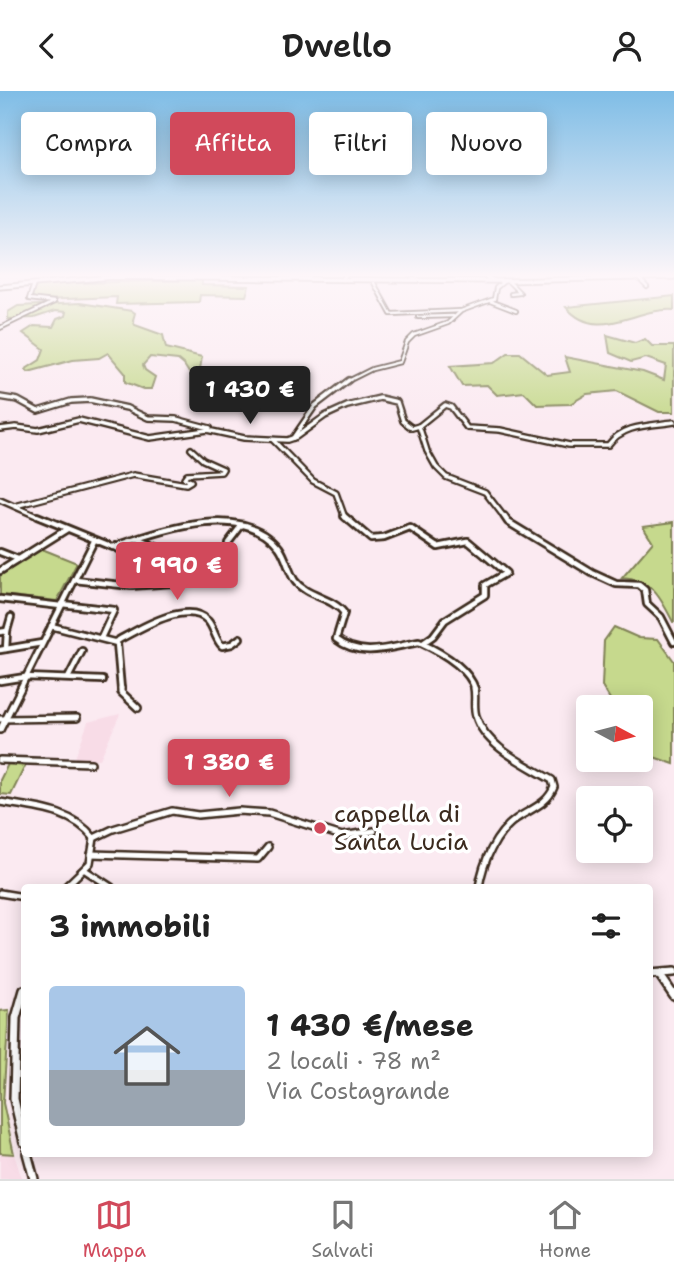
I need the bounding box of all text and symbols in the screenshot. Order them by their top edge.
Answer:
text: Dwello [282,24,392,67]
icon: back [28,27,66,65]
icon: person [608,27,646,65]
chip: Compra [21,112,156,175]
chip: Affitta [170,112,295,175]
chip: Filtri [309,112,412,175]
chip: Nuovo [426,112,547,175]
pin: 1 430 € [185,367,315,426]
text: 1 430 € [205,374,295,404]
pin: 1 990 € [112,543,242,602]
text: 1 990 € [132,550,222,580]
north arrow [576,695,653,772]
map controls [576,695,653,863]
pin: 1 380 € [164,739,294,799]
text: 1 380 € [184,747,274,777]
button: locate [576,786,653,863]
place label: cappella di Santa Lucia [334,798,468,858]
marker: cappella di Santa Lucia [312,820,328,836]
text: 3 immobili [49,906,211,947]
icon: filters [587,907,625,945]
text: 1 430 €/mese [266,1005,474,1046]
icon: home [105,1014,189,1098]
text: 2 locali · 78 m² [266,1046,441,1076]
text: Via Costagrande [266,1076,450,1106]
tab: Mappa [83,1196,146,1263]
tab: Salvati [311,1196,374,1263]
tab: Home [539,1196,591,1263]

